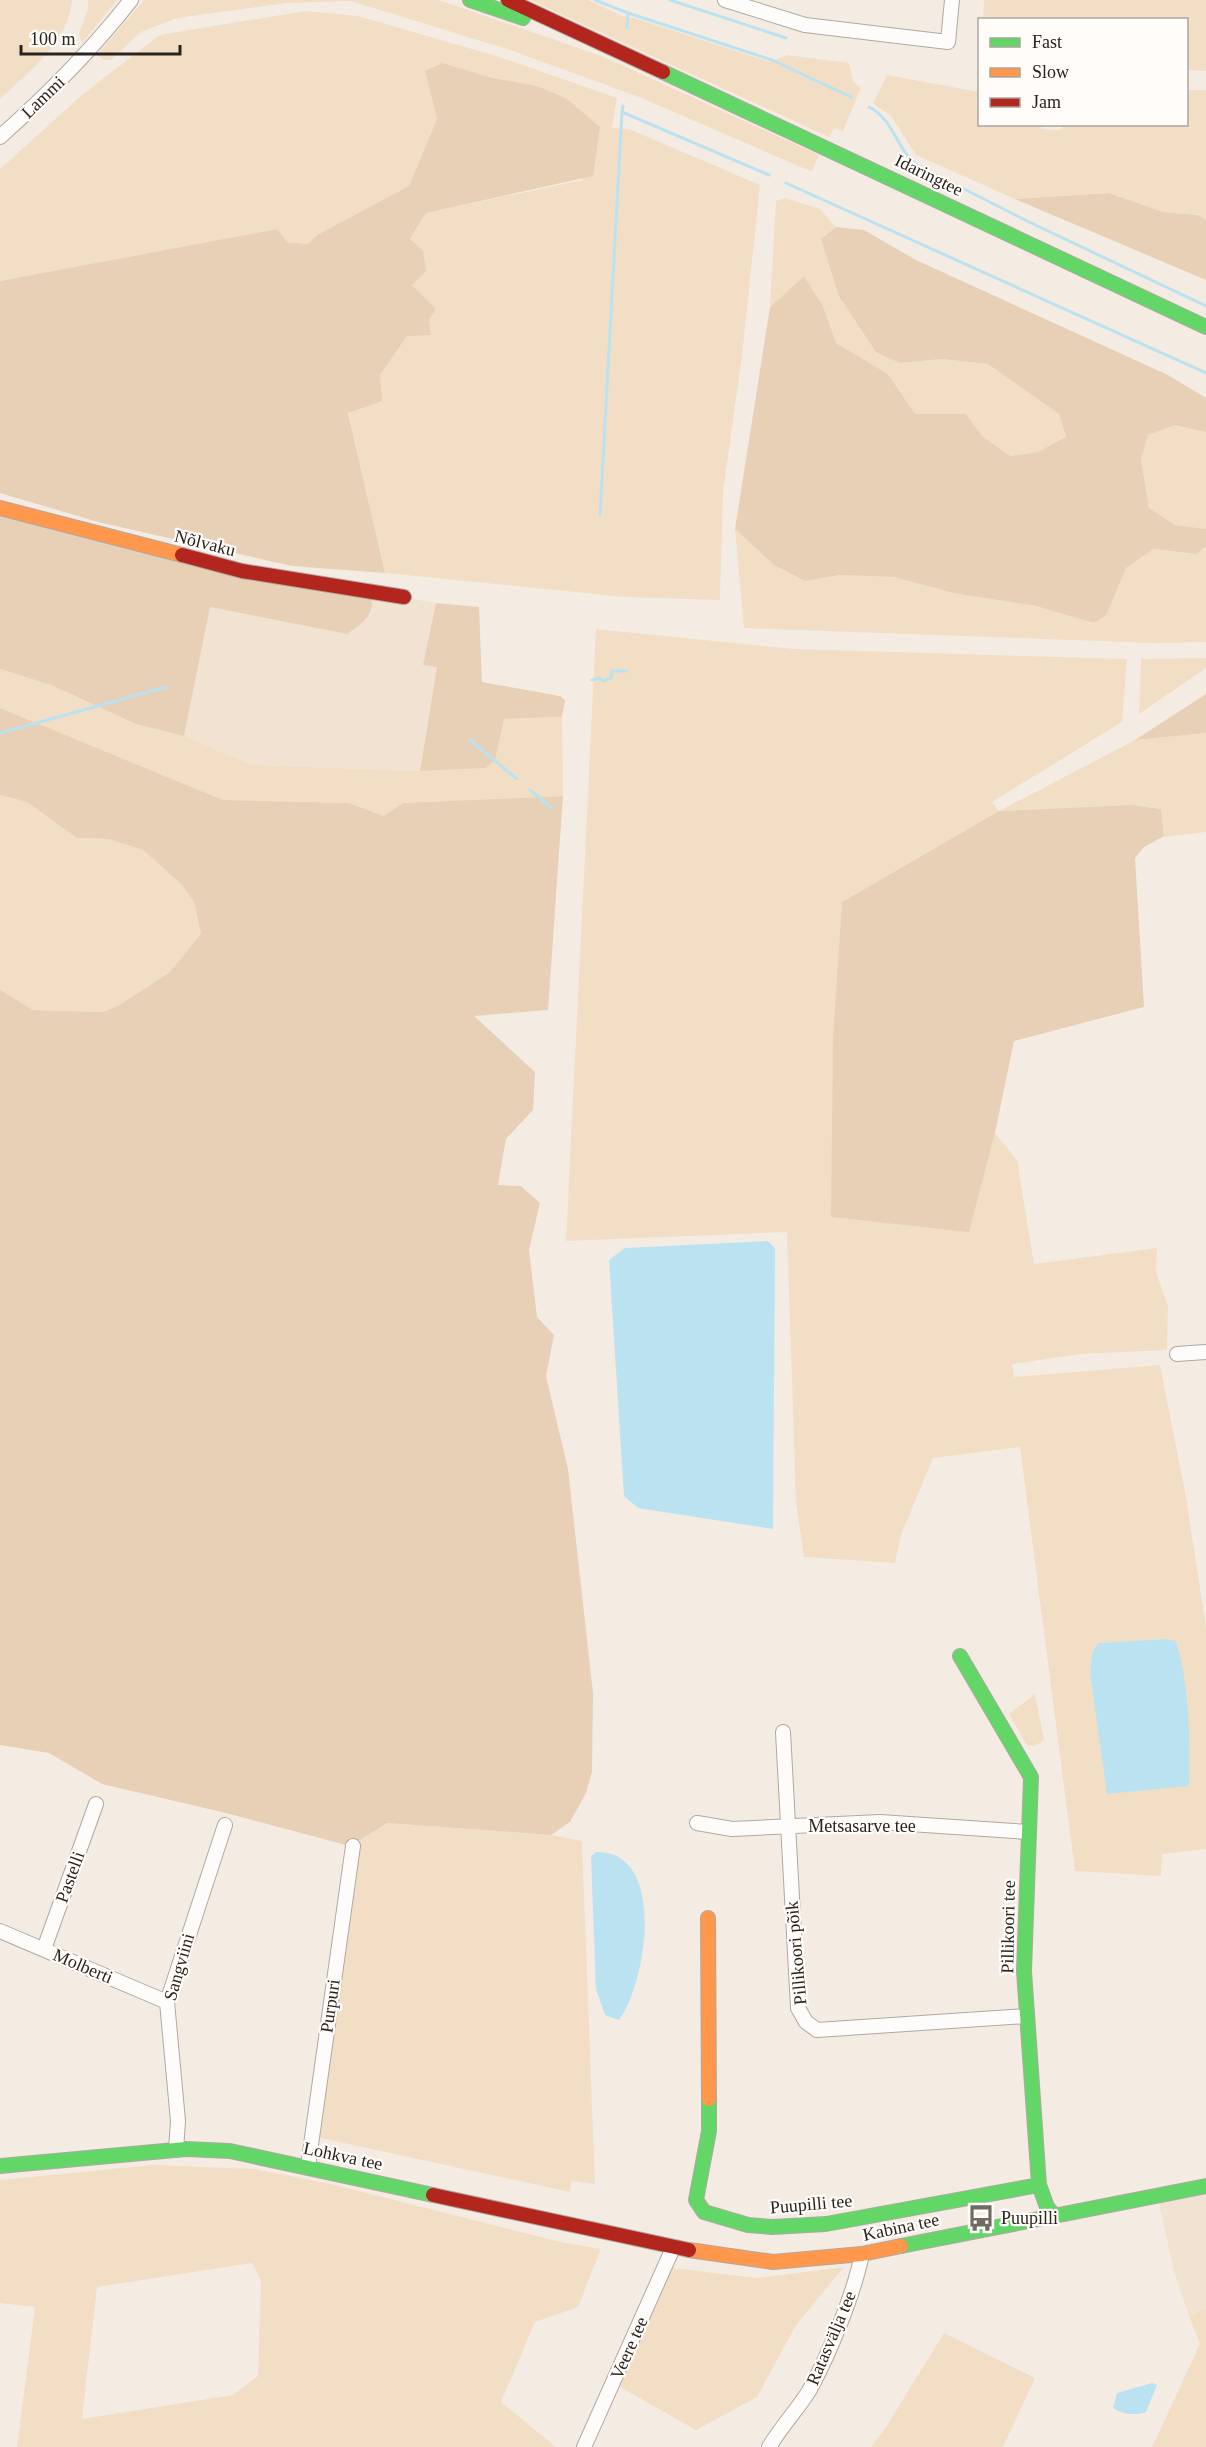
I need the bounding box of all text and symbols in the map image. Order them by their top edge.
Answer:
scale bar [21,18,180,56]
legend [978,18,1188,126]
text: 100 m [30,29,76,49]
text: Fast [1032,32,1062,52]
text: Slow [1032,62,1069,82]
street label: Lammi [17,72,69,122]
text: Jam [1032,92,1061,112]
street label: Idaringtee [892,150,966,200]
street label: Nõlvaku [173,526,237,560]
street label: Metsasarve tee [808,1816,916,1836]
street label: Pastelli [52,1849,88,1905]
street label: Pillikoori tee [997,1880,1019,1974]
street label: Pillikoori põik [781,1900,811,2006]
street label: Sangviini [160,1931,198,2003]
street label: Molberti [50,1944,116,1988]
street label: Purpuri [316,1978,344,2034]
street label: Lohkva tee [302,2138,384,2174]
street label: Puupilli tee [769,2190,853,2218]
bus stop icon: Puupilli [966,2203,996,2233]
place label: Puupilli [1001,2208,1058,2228]
street label: Kabina tee [861,2209,941,2245]
street label: Ratasvälja tee [802,2288,860,2388]
street label: Veere tee [606,2314,652,2382]

